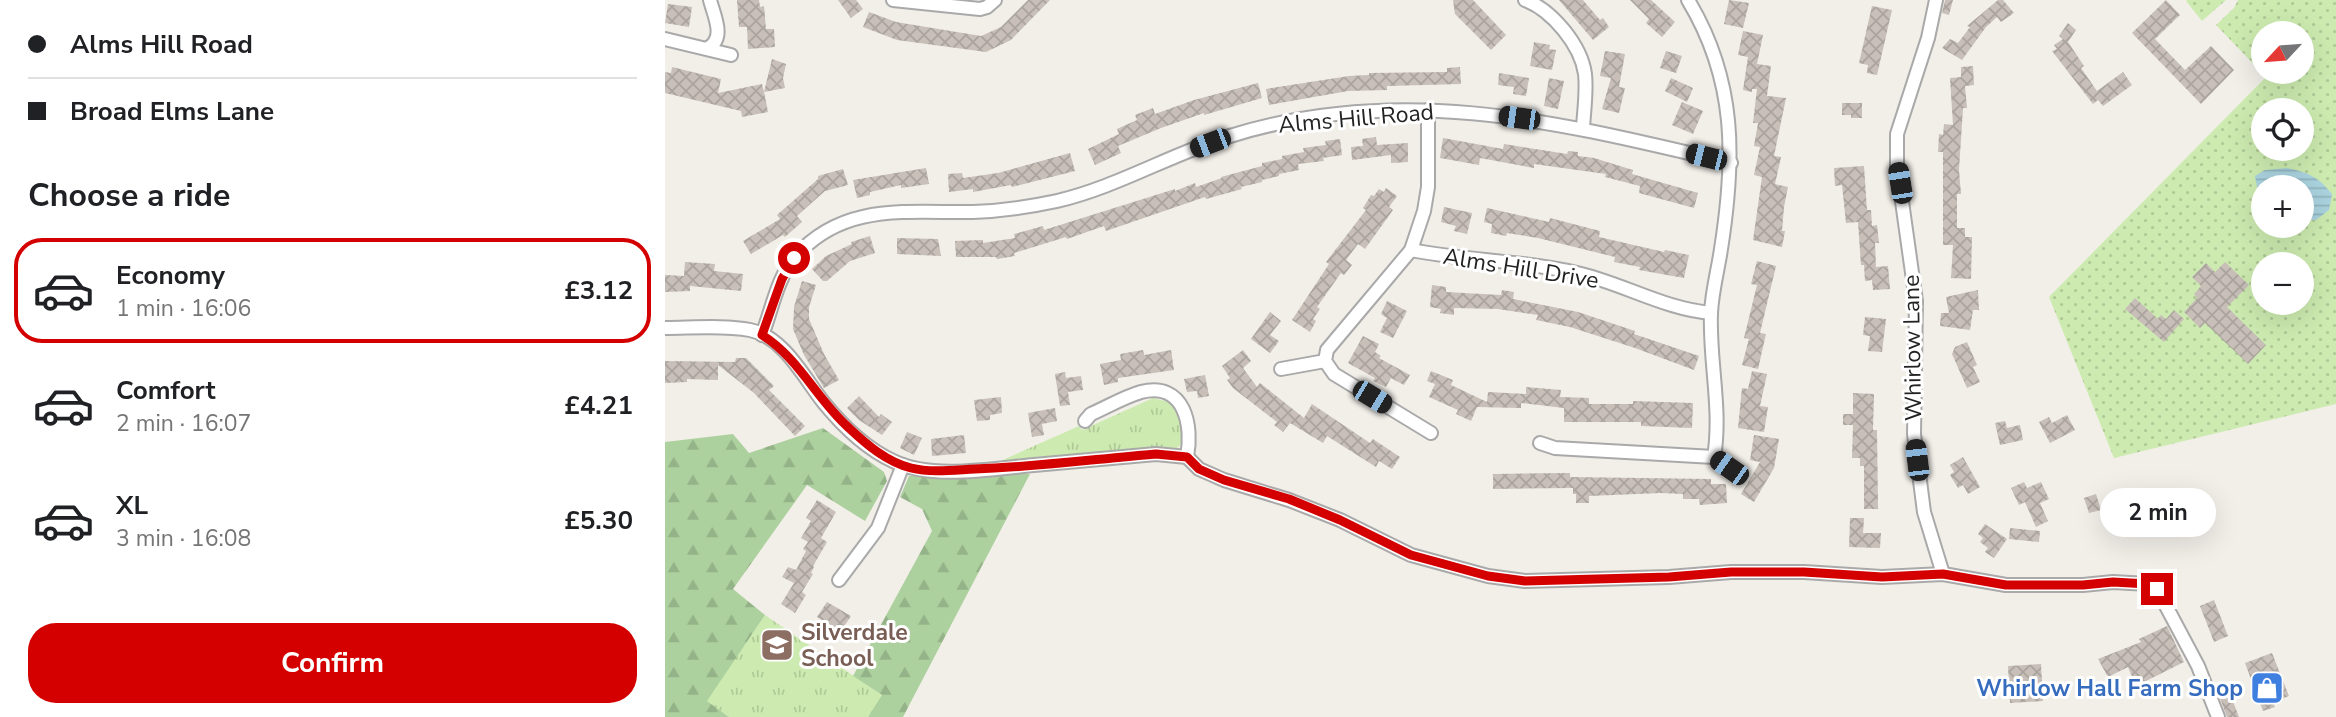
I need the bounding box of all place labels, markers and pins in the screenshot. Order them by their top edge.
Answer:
place label: Silverdale School [801,617,908,674]
school or university icon: Silverdale School [758,626,796,664]
shop icon: Whirlow Hall Farm Shop [2248,669,2286,707]
place label: Whirlow Hall Farm Shop [1976,673,2243,704]

